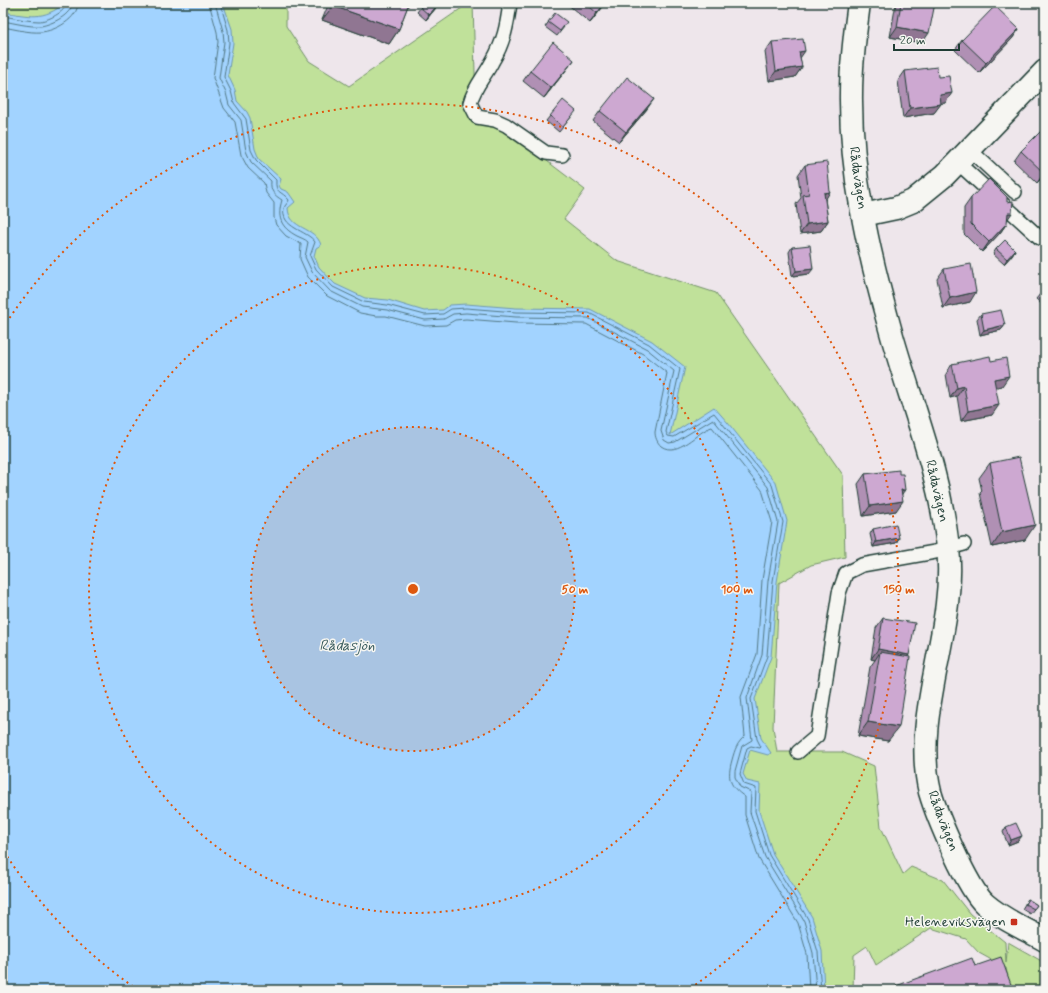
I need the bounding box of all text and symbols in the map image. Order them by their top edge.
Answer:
scale bar [894,26,959,52]
text: 20 m [900,33,926,49]
street label: Rådavägen [845,145,871,211]
street label: Rådavägen [921,458,953,524]
centre of rings [406,582,420,596]
text: 50 m [562,582,589,598]
text: 100 m [721,582,754,598]
text: 150 m [883,582,915,598]
water label: Rådasjön [319,636,375,656]
street label: Rådavägen [923,788,963,854]
place label: Heleneviksvägen [905,913,1006,931]
marker: Heleneviksvägen [1009,917,1019,927]

